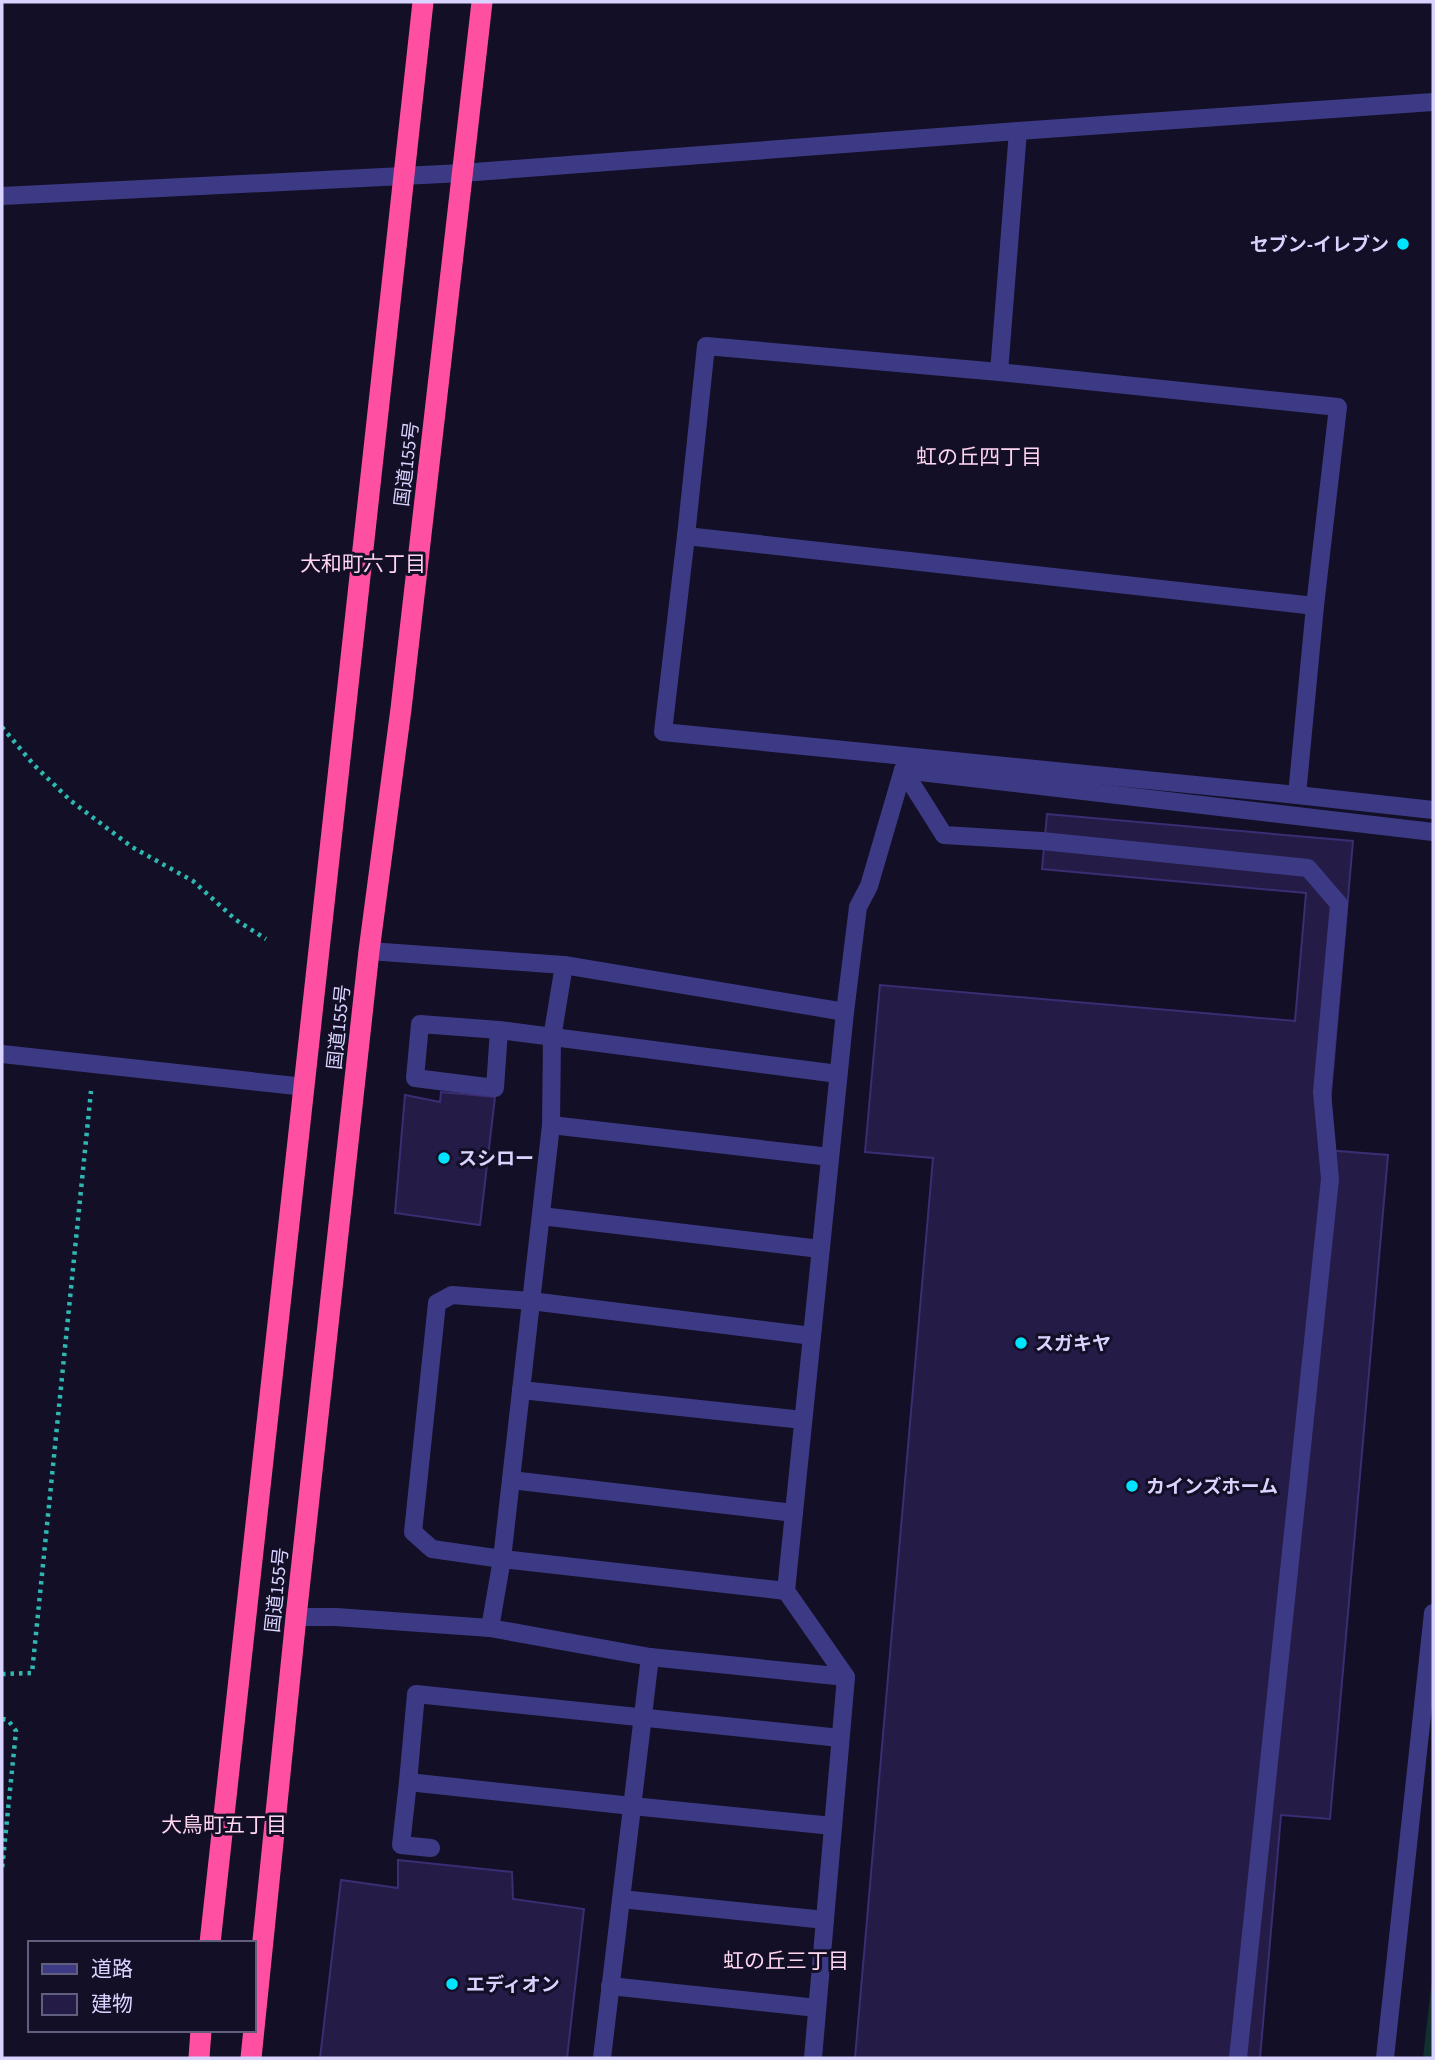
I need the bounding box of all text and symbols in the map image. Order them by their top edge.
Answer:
place label: セブン-イレブン [1250,232,1389,259]
marker: セブン-イレブン [1395,236,1411,252]
street label: 国道155号 [389,420,426,508]
district label: 虹の丘四丁目 [916,442,1042,472]
district label: 大和町六丁目 [300,549,426,579]
street label: 国道155号 [322,983,357,1071]
place label: スシロー [458,1146,534,1173]
marker: スシロー [436,1150,452,1166]
place label: スガキヤ [1035,1331,1111,1358]
marker: スガキヤ [1013,1335,1029,1351]
place label: カインズホーム [1146,1474,1278,1501]
marker: カインズホーム [1124,1478,1140,1494]
street label: 国道155号 [260,1546,295,1634]
district label: 大鳥町五丁目 [161,1810,287,1840]
legend [28,1941,256,2032]
district label: 虹の丘三丁目 [723,1946,849,1976]
text: 道路 [91,1954,133,1984]
place label: エディオン [466,1972,560,1999]
marker: エディオン [444,1976,460,1992]
text: 建物 [91,1989,133,2019]

